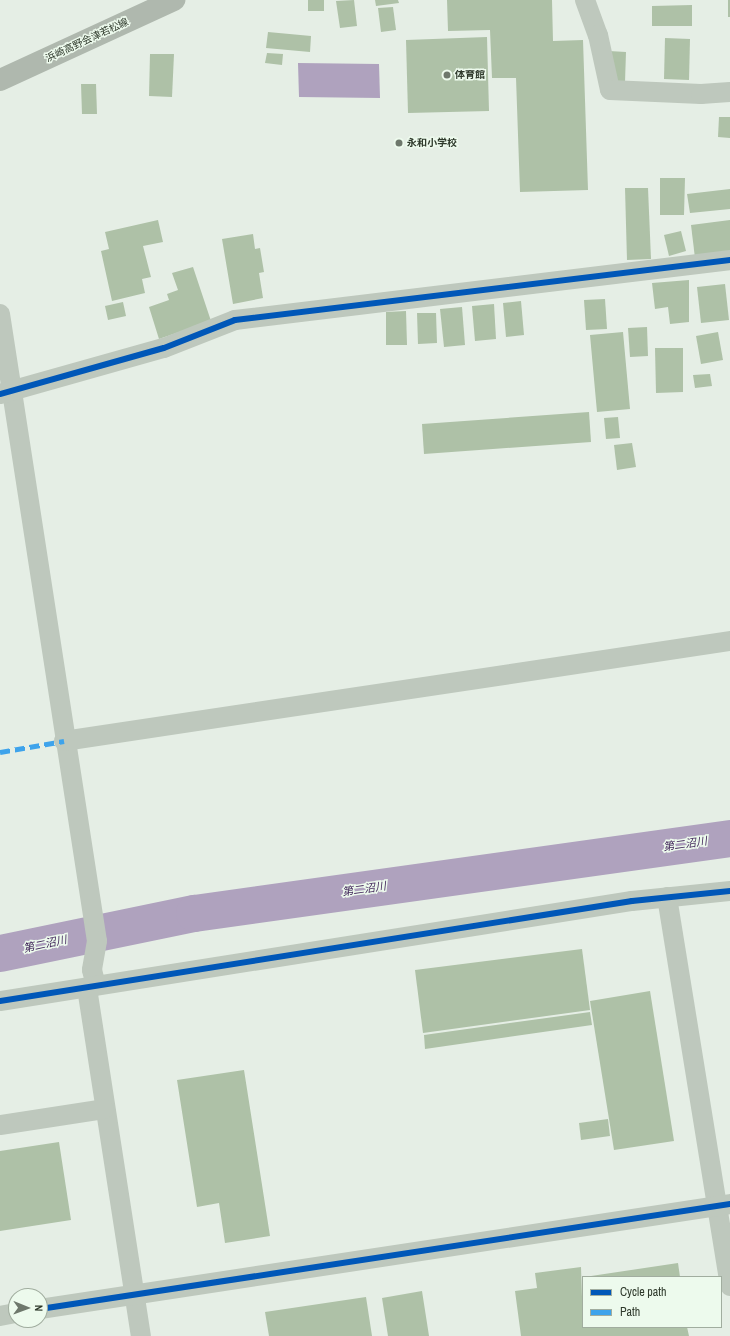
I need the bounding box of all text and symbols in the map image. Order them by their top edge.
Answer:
street label: 浜崎高野会津若松線 [44,16,130,64]
place label: 体育館 [455,69,485,81]
marker: 体育館 [442,70,452,80]
place label: 永和小学校 [407,137,457,149]
marker: 永和小学校 [394,138,404,148]
water label: 第二沼川 [662,834,708,854]
water label: 第二沼川 [341,879,387,899]
water label: 第二沼川 [22,933,68,955]
legend [582,1276,722,1328]
text: Cycle path [620,1284,667,1300]
north arrow [8,1288,48,1328]
text: Path [620,1304,640,1320]
text: N [32,1305,46,1312]

